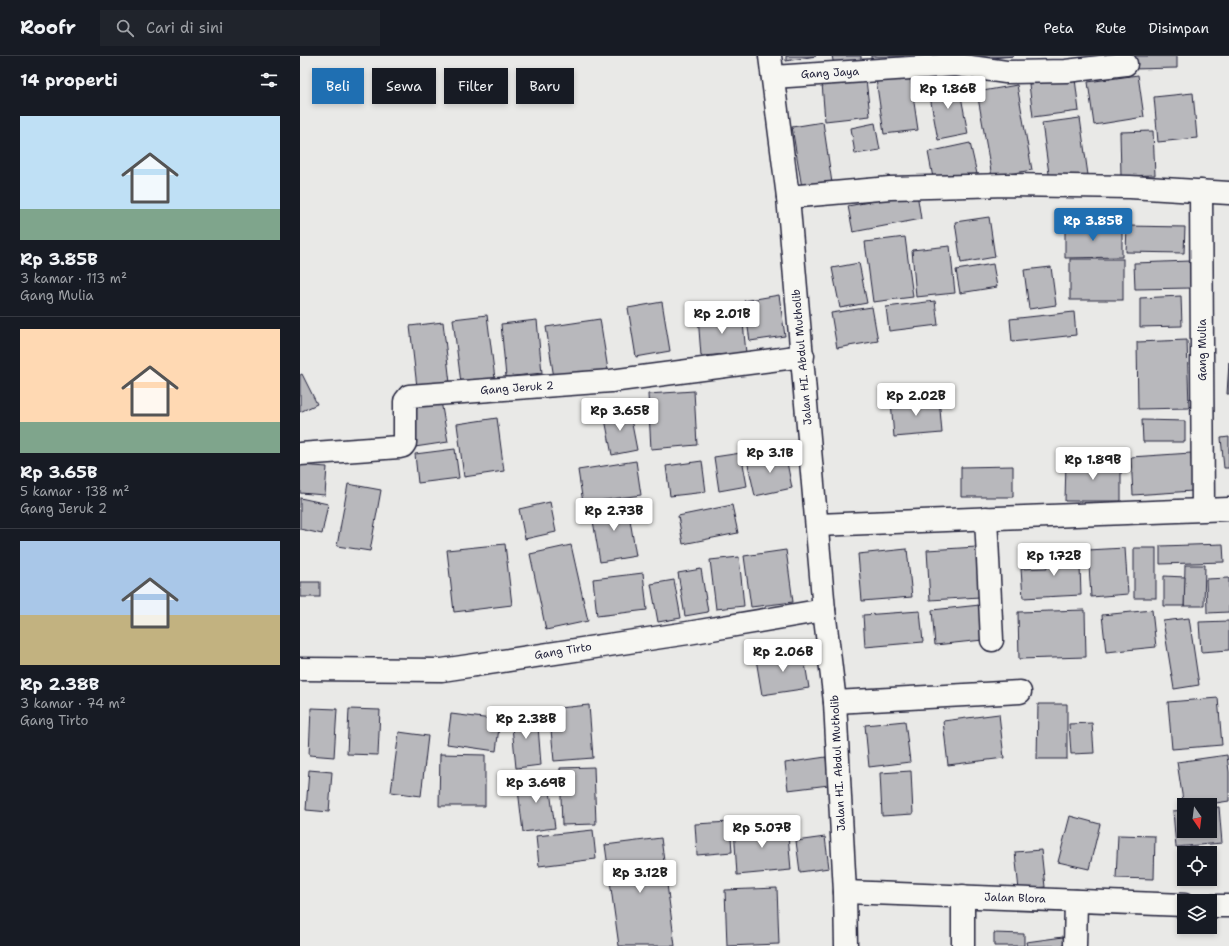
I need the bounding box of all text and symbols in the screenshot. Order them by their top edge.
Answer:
search box [100,10,380,46]
text: Roofr [20,15,76,40]
icon: search [114,17,136,39]
text: Cari di sini [146,18,223,38]
text: Peta [1044,19,1073,37]
text: Rute [1095,19,1126,37]
text: Disimpan [1148,19,1209,37]
street label: Gang Jaya [800,64,860,82]
chip: Beli [312,68,364,104]
chip: Sewa [372,68,436,104]
chip: Filter [444,68,508,104]
chip: Baru [516,68,574,104]
text: 14 properti [20,69,118,91]
icon: filters [258,69,280,91]
pin: Rp 1.86B [907,76,989,110]
text: Rp 1.86B [920,80,976,97]
icon: home [114,142,186,214]
pin: Rp 3.85B [1052,208,1134,242]
text: Rp 3.85B [1063,212,1123,229]
text: Rp 3.85B [20,248,98,270]
text: 3 kamar · 113 m² [20,270,127,287]
text: Gang Mulia [20,287,94,304]
street label: Jalan HI. Abdul Mutholib [789,288,815,426]
pin: Rp 2.01B [681,301,763,335]
text: Rp 2.01B [694,305,751,322]
street label: Gang Mulia [1195,319,1210,381]
icon: home [114,355,186,427]
street label: Gang Jeruk 2 [480,378,554,398]
pin: Rp 2.02B [875,383,957,417]
text: Rp 2.02B [886,387,946,404]
pin: Rp 3.65B [579,398,661,432]
text: Rp 3.65B [590,402,650,419]
pin: Rp 3.1B [733,440,807,474]
text: Rp 3.1B [746,444,794,461]
pin: Rp 1.89B [1052,447,1134,481]
text: Rp 1.89B [1065,451,1121,468]
text: Rp 3.65B [20,461,98,483]
text: 5 kamar · 138 m² [20,483,130,500]
pin: Rp 2.73B [573,498,655,532]
text: Gang Jeruk 2 [20,500,107,517]
text: Rp 2.73B [585,502,643,519]
pin: Rp 1.72B [1013,543,1095,577]
text: Rp 1.72B [1027,547,1081,564]
icon: home [114,567,186,639]
street label: Gang Tirto [533,639,593,663]
pin: Rp 2.06B [742,639,824,673]
text: Rp 2.06B [753,643,813,660]
text: Rp 2.38B [20,673,99,695]
street label: Jalan HI. Abdul Mutholib [827,694,849,832]
text: 3 kamar · 74 m² [20,695,126,712]
pin: Rp 2.38B [485,706,567,740]
text: Rp 2.38B [496,710,556,727]
text: Gang Tirto [20,712,88,729]
pin: Rp 3.69B [495,770,577,804]
text: Rp 3.69B [506,774,566,791]
north arrow [1177,798,1217,838]
map controls [1177,798,1217,934]
pin: Rp 5.07B [721,815,803,849]
text: Rp 5.07B [733,819,791,836]
button: locate [1177,846,1217,886]
pin: Rp 3.12B [599,860,681,894]
text: Rp 3.12B [612,864,668,881]
street label: Jalan Blora [984,889,1046,907]
button: layers [1177,894,1217,934]

